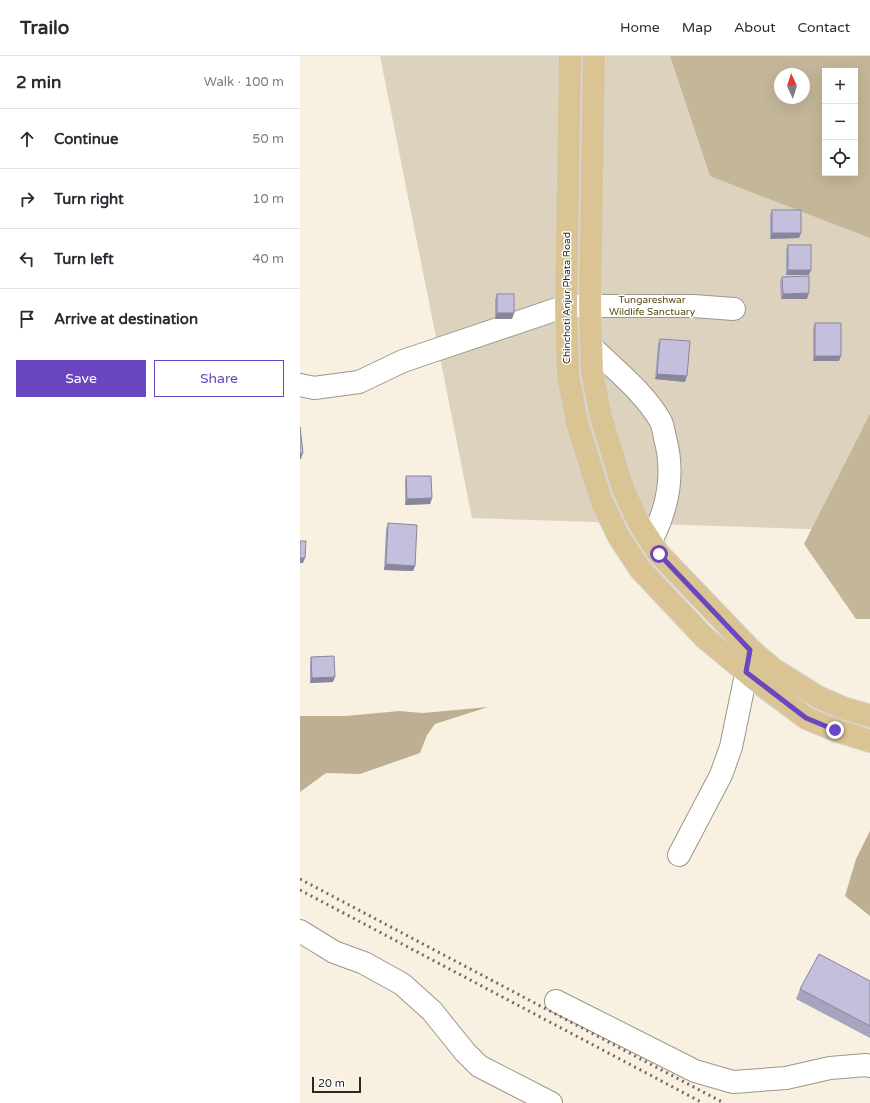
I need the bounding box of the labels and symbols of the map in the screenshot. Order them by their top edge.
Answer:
north arrow [774,68,810,104]
street label: Chinchoti Anjur Phata Road [561,232,573,364]
park label: Tungareshwar Wildlife Sanctuary [609,294,696,318]
route start [650,545,668,563]
route end [826,721,844,739]
scale bar [312,1075,361,1094]

